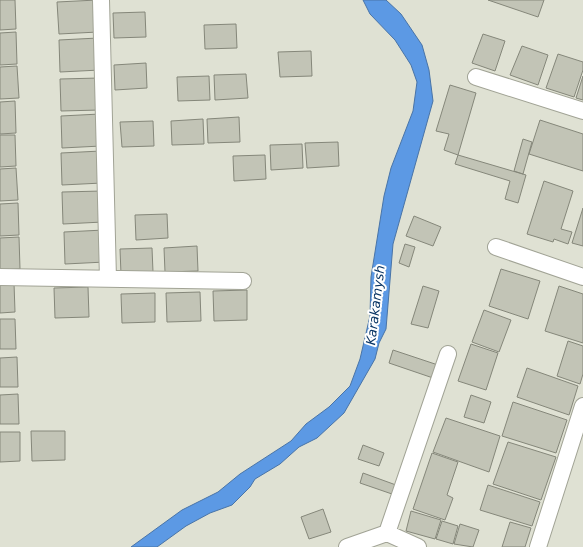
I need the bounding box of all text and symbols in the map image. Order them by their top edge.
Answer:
water label: Karakamysh [363,264,388,346]

